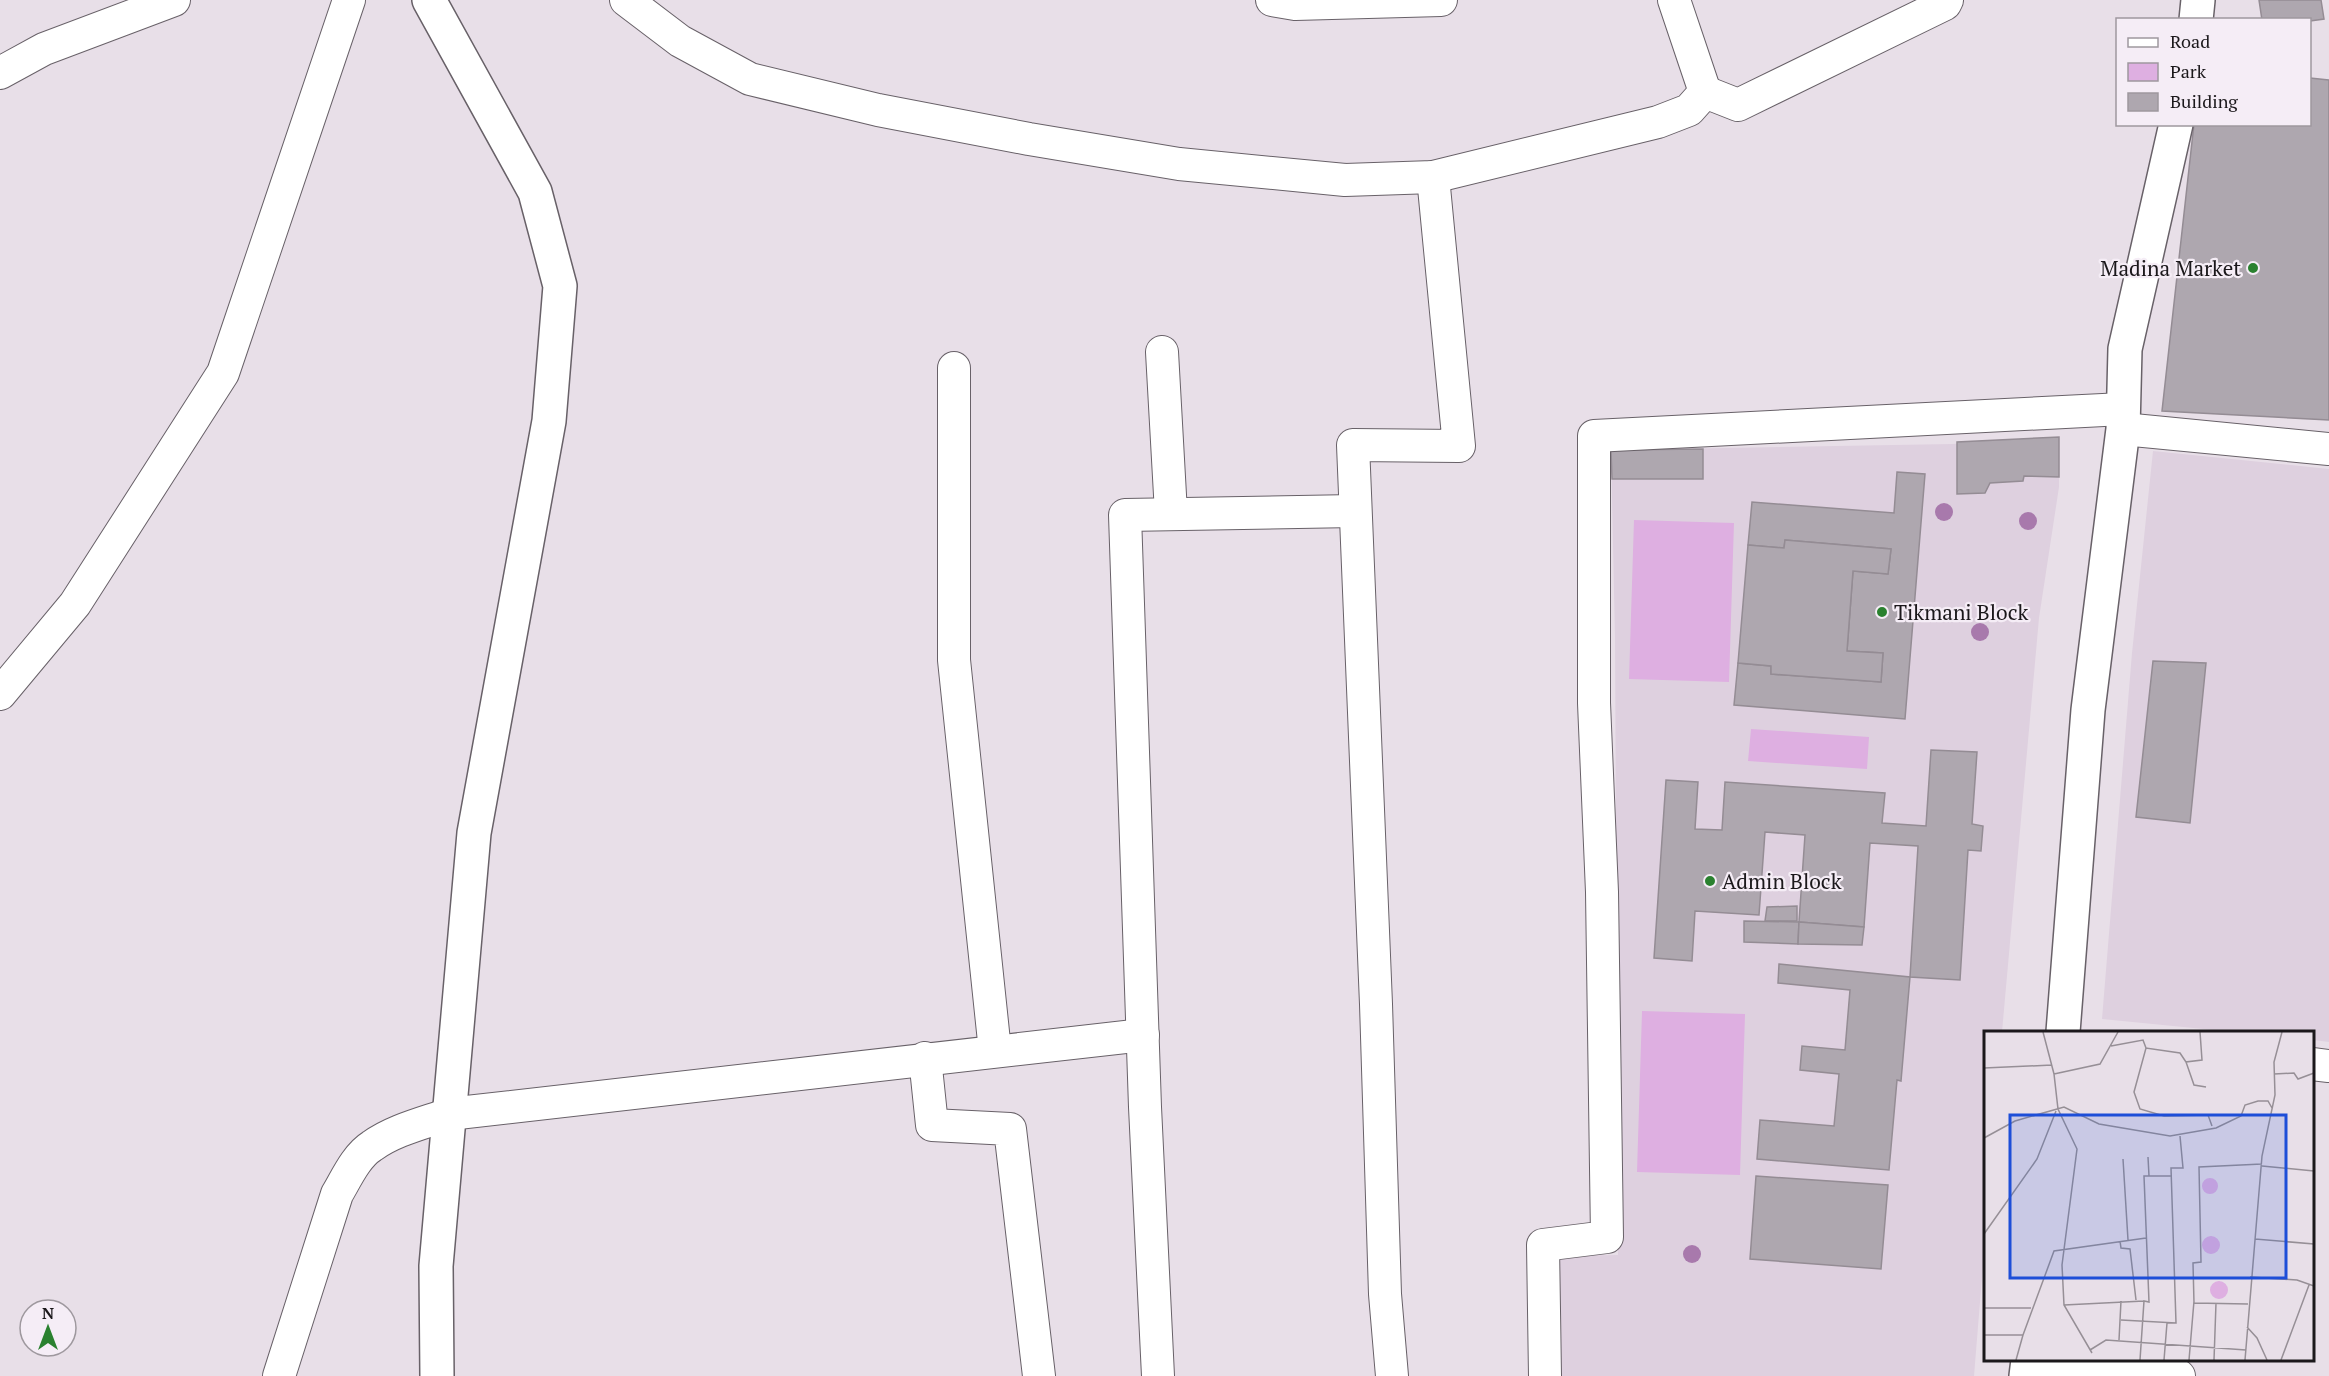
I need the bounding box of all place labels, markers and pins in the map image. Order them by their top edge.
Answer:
place label: Madina Market [2100,254,2241,282]
marker: Madina Market [2246,261,2260,275]
place label: Tikmani Block [1894,598,2028,626]
marker: Tikmani Block [1875,605,1889,619]
place label: Admin Block [1722,867,1842,895]
marker: Admin Block [1703,874,1717,888]

